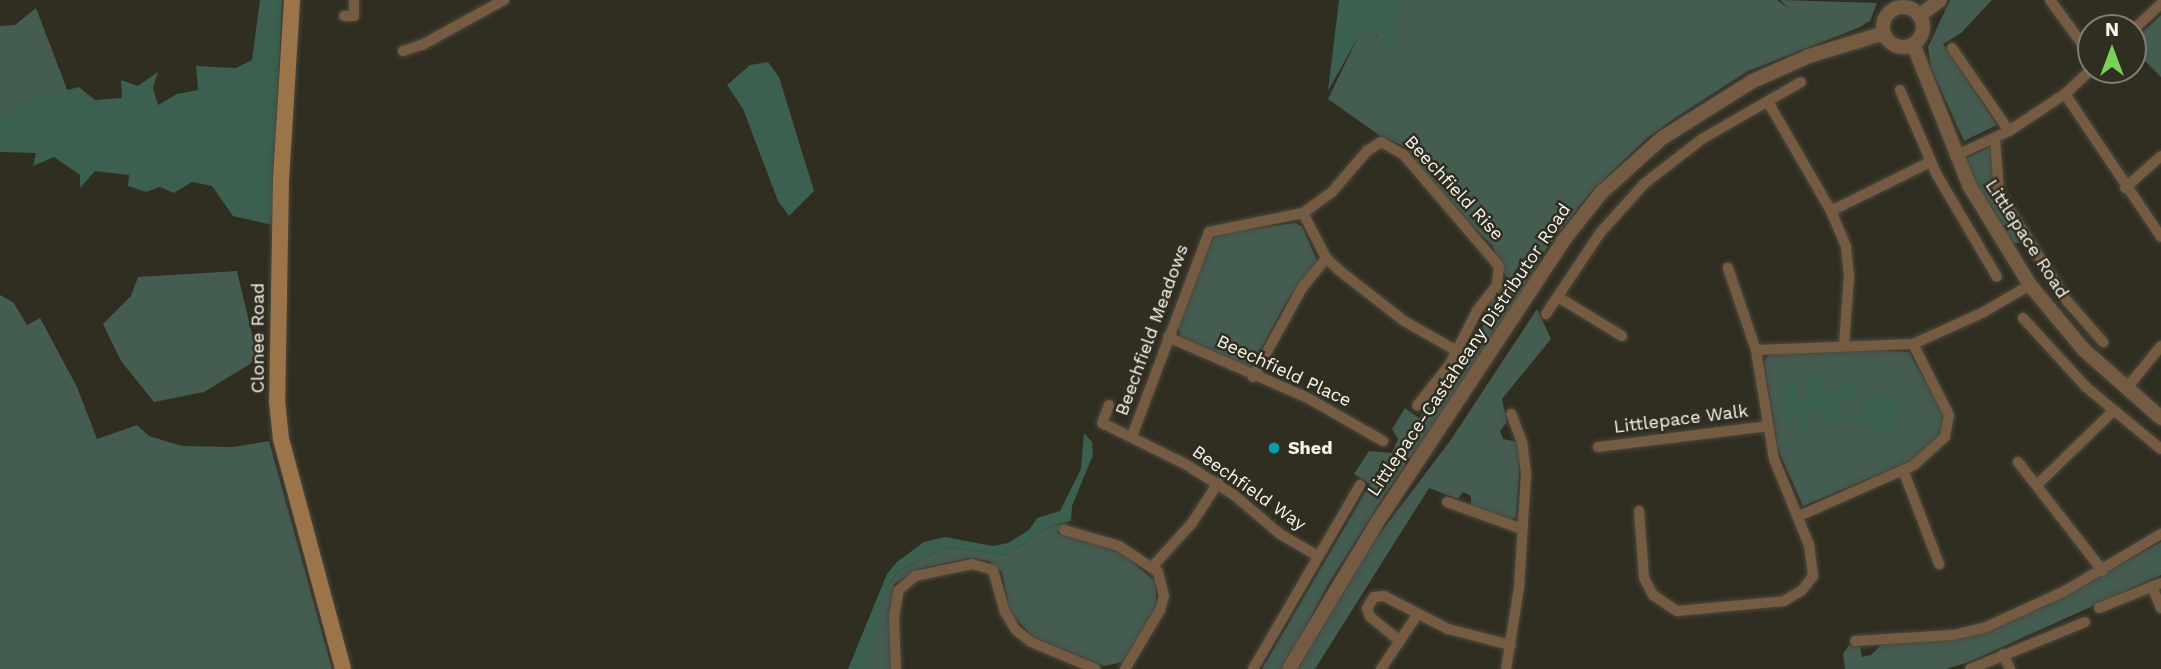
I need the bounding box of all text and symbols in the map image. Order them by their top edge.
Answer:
north arrow [2077,14,2147,84]
text: N [2105,18,2119,41]
street label: Beechfield Rise [1400,131,1508,245]
street label: Littlepace Road [1981,176,2073,302]
street label: Littlepace-Castaheany Distributor Road [1362,199,1576,501]
street label: Beechfield Meadows [1111,241,1193,419]
street label: Clonee Road [247,283,269,393]
street label: Beechfield Place [1213,330,1355,412]
street label: Littlepace Walk [1612,400,1750,438]
place label: Shed [1288,437,1332,459]
marker: Shed [1266,440,1282,456]
street label: Beechfield Way [1188,441,1310,535]

